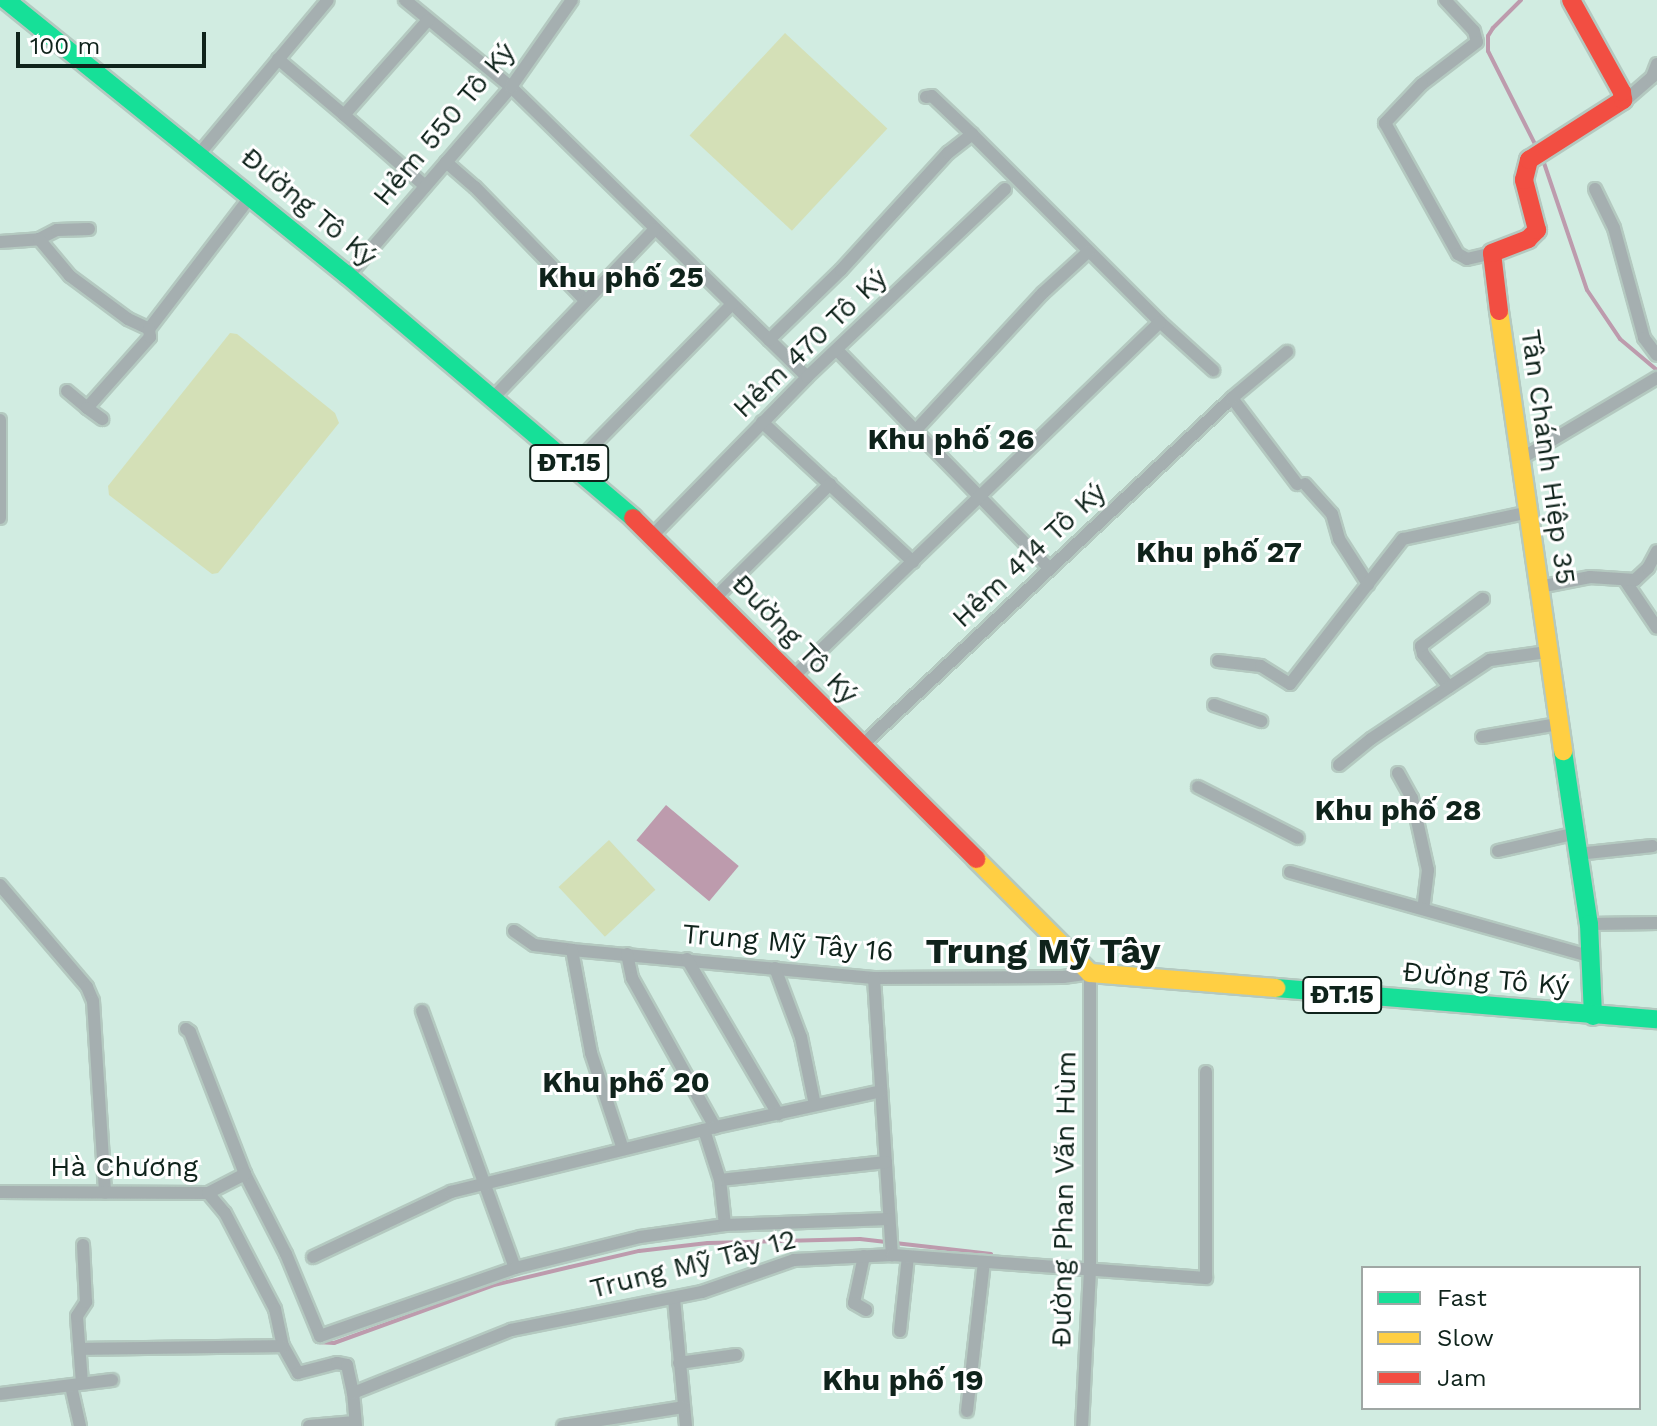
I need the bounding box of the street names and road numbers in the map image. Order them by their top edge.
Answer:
street label: Hẻm 550 Tô Ký [366,35,522,213]
street label: Đường Tô Ký [234,140,384,274]
street label: Hẻm 470 Tô Ký [726,261,894,425]
street label: Tân Chánh Hiệp 35 [1513,327,1583,587]
road number: ĐT.15 [529,441,609,485]
street label: Hẻm 414 Tô Ký [945,475,1113,635]
street label: Đường Tô Ký [725,567,865,711]
street label: Trung Mỹ Tây 16 [680,917,896,969]
street label: Đường Tô Ký [1401,955,1571,1003]
road number: ĐT.15 [1302,973,1382,1017]
street label: Đường Phan Văn Hùm [1045,1050,1083,1348]
street label: Hà Chương [50,1150,198,1184]
street label: Trung Mỹ Tây 12 [585,1222,801,1306]

